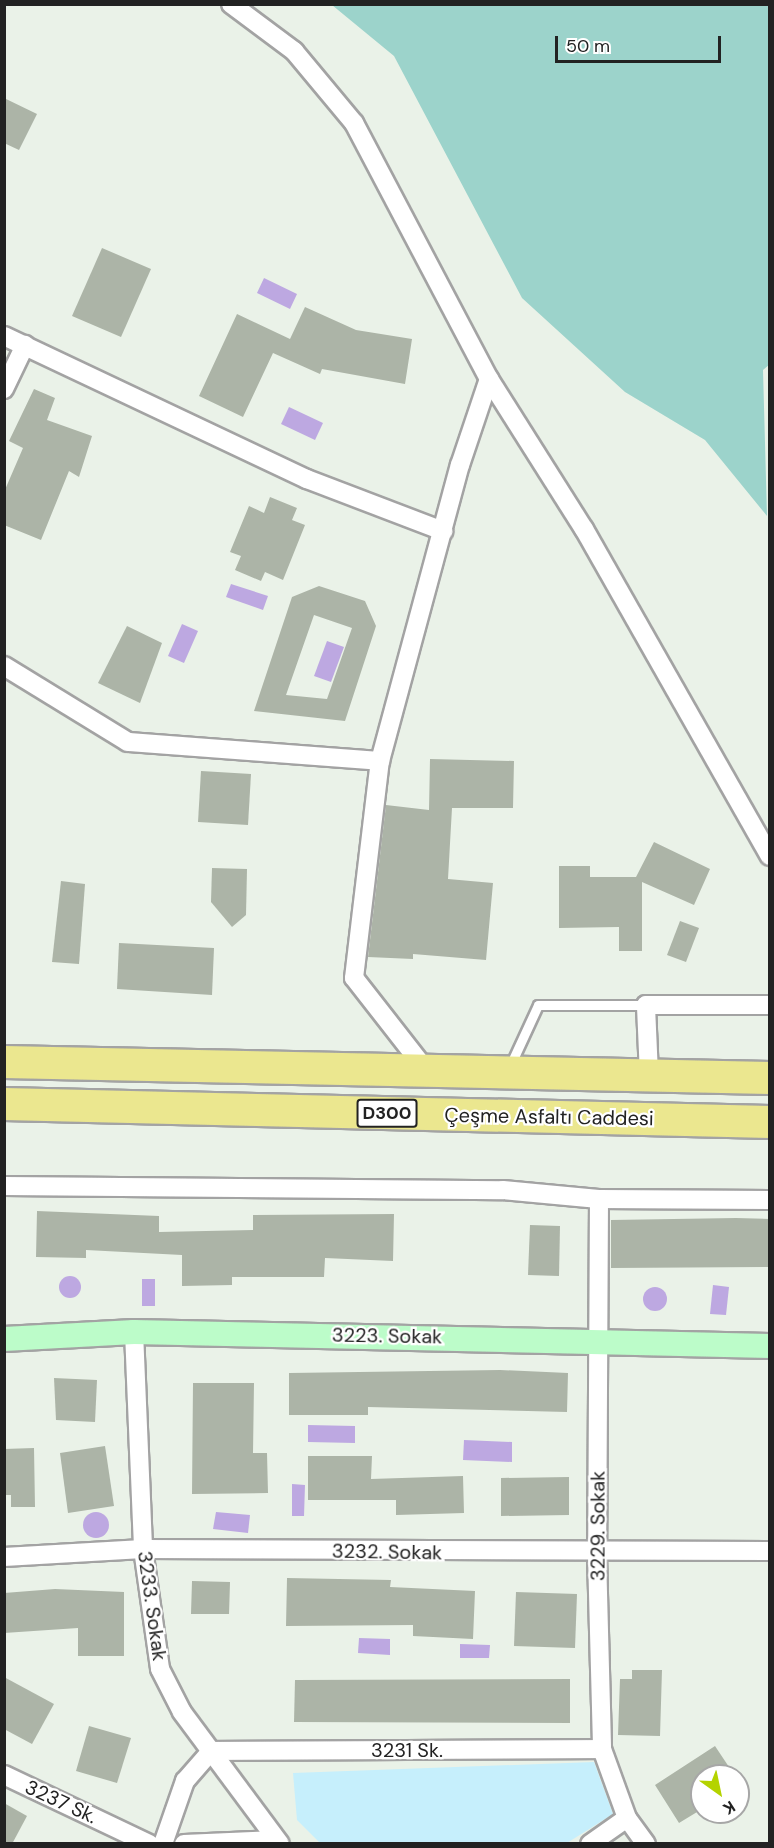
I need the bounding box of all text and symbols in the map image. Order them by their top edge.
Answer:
scale bar [558,24,724,62]
text: 50 m [566,34,610,58]
road number: D300 [356,1098,418,1128]
street label: Çeşme Asfaltı Caddesi [444,1103,654,1131]
street label: 3223. Sokak [332,1323,442,1349]
street label: 3229. Sokak [586,1471,610,1581]
street label: 3232. Sokak [332,1539,442,1565]
street label: 3233. Sokak [132,1550,172,1662]
street label: 3231 Sk. [371,1738,443,1762]
north arrow [690,1764,750,1824]
street label: 3237 Sk. [21,1775,101,1829]
text: K [719,1796,739,1819]

